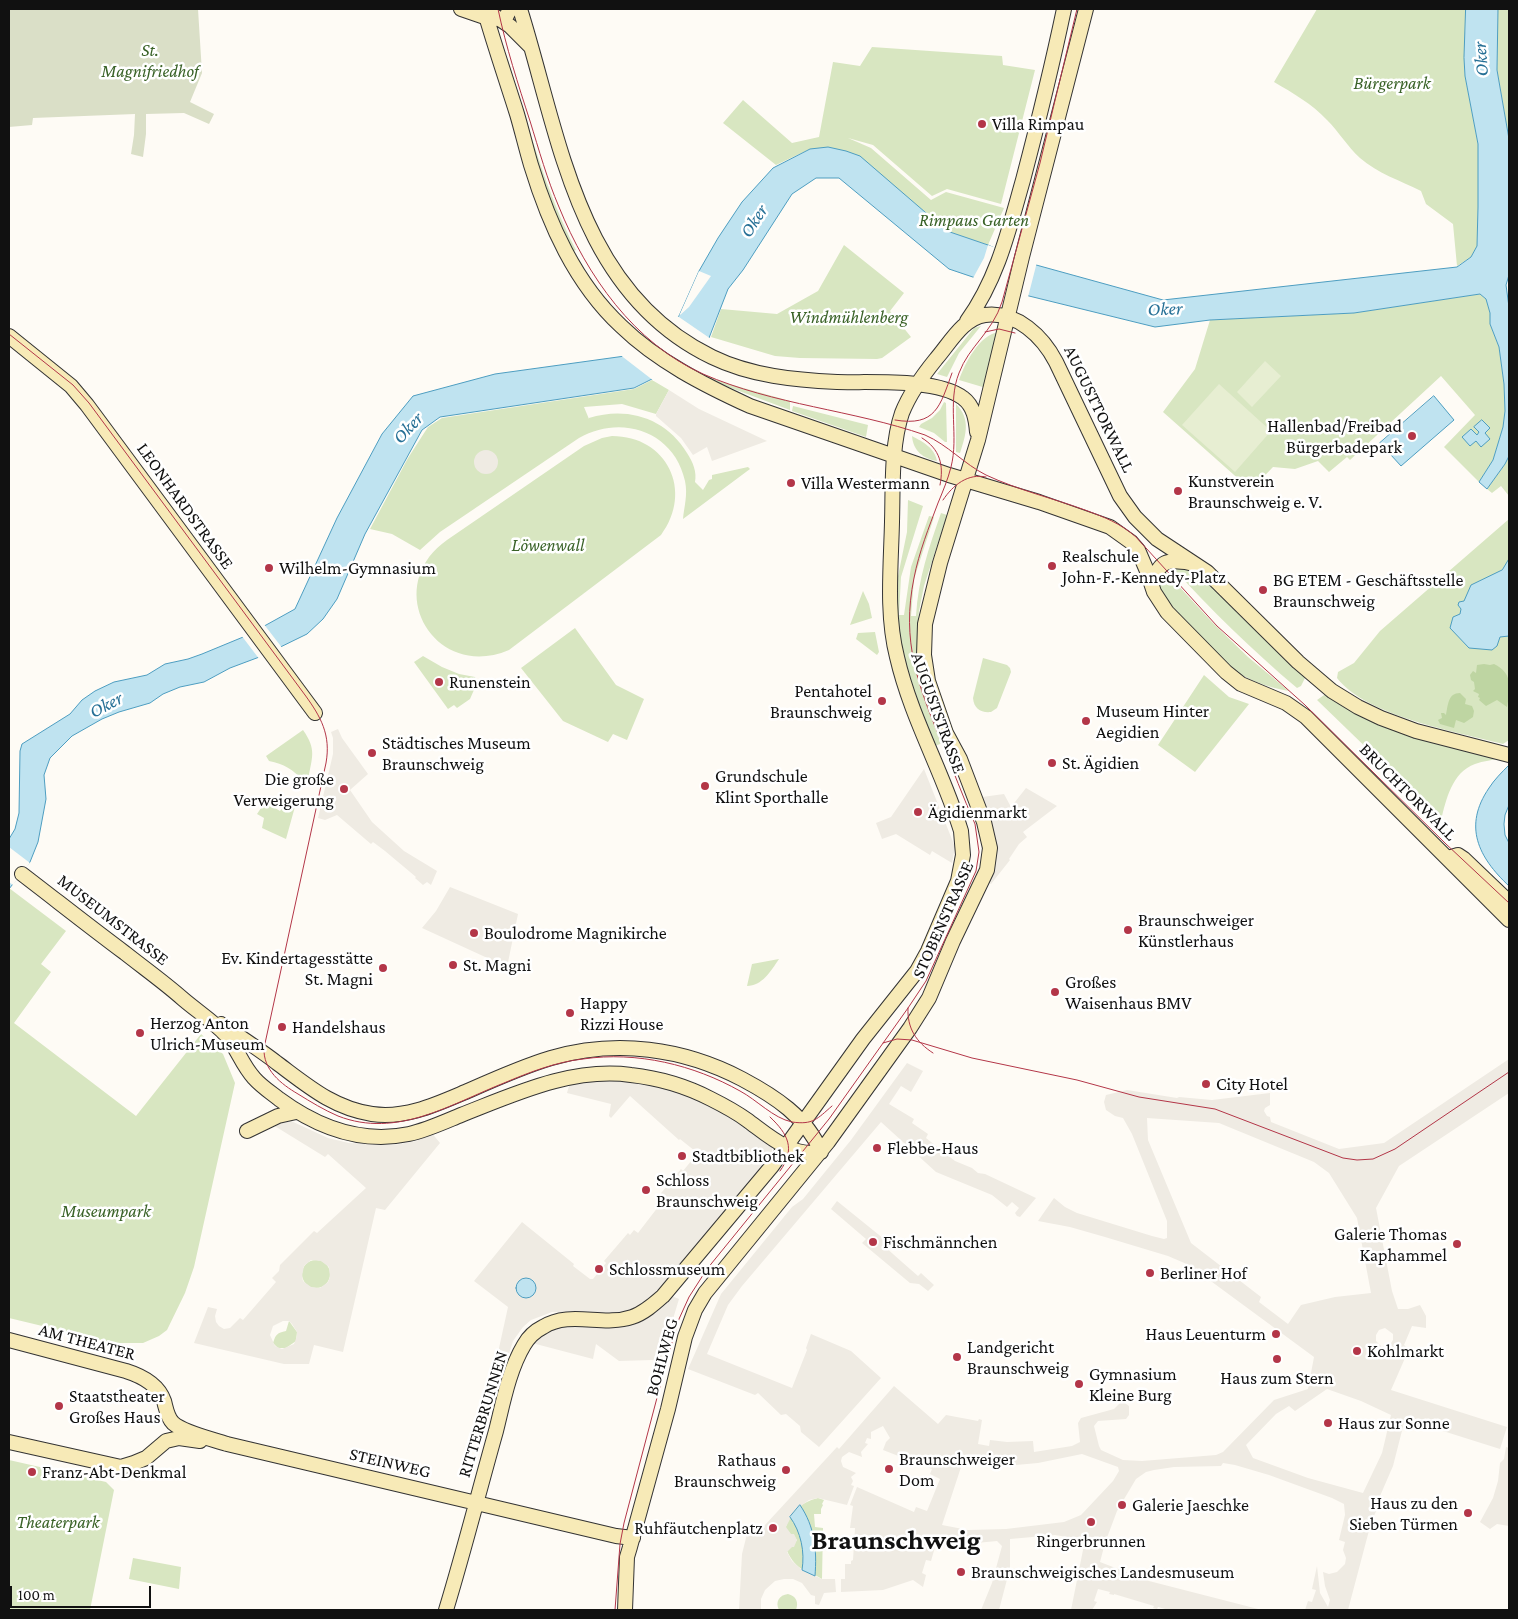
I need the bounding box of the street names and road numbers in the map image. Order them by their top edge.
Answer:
street label: AUGUSTTORWALL [1059,342,1139,476]
street label: LEONHARDSTRASSE [132,439,238,573]
street label: AUGUSTSTRASSE [906,650,970,776]
street label: BRUCHTORWALL [1355,739,1461,845]
street label: STOBENSTRASSE [908,858,978,982]
street label: MUSEUMSTRASSE [53,870,173,970]
street label: BOHLWEG [641,1316,683,1398]
street label: AM THEATER [36,1319,138,1365]
street label: RITTERBRUNNEN [453,1348,513,1480]
street label: STEINWEG [347,1443,433,1483]

